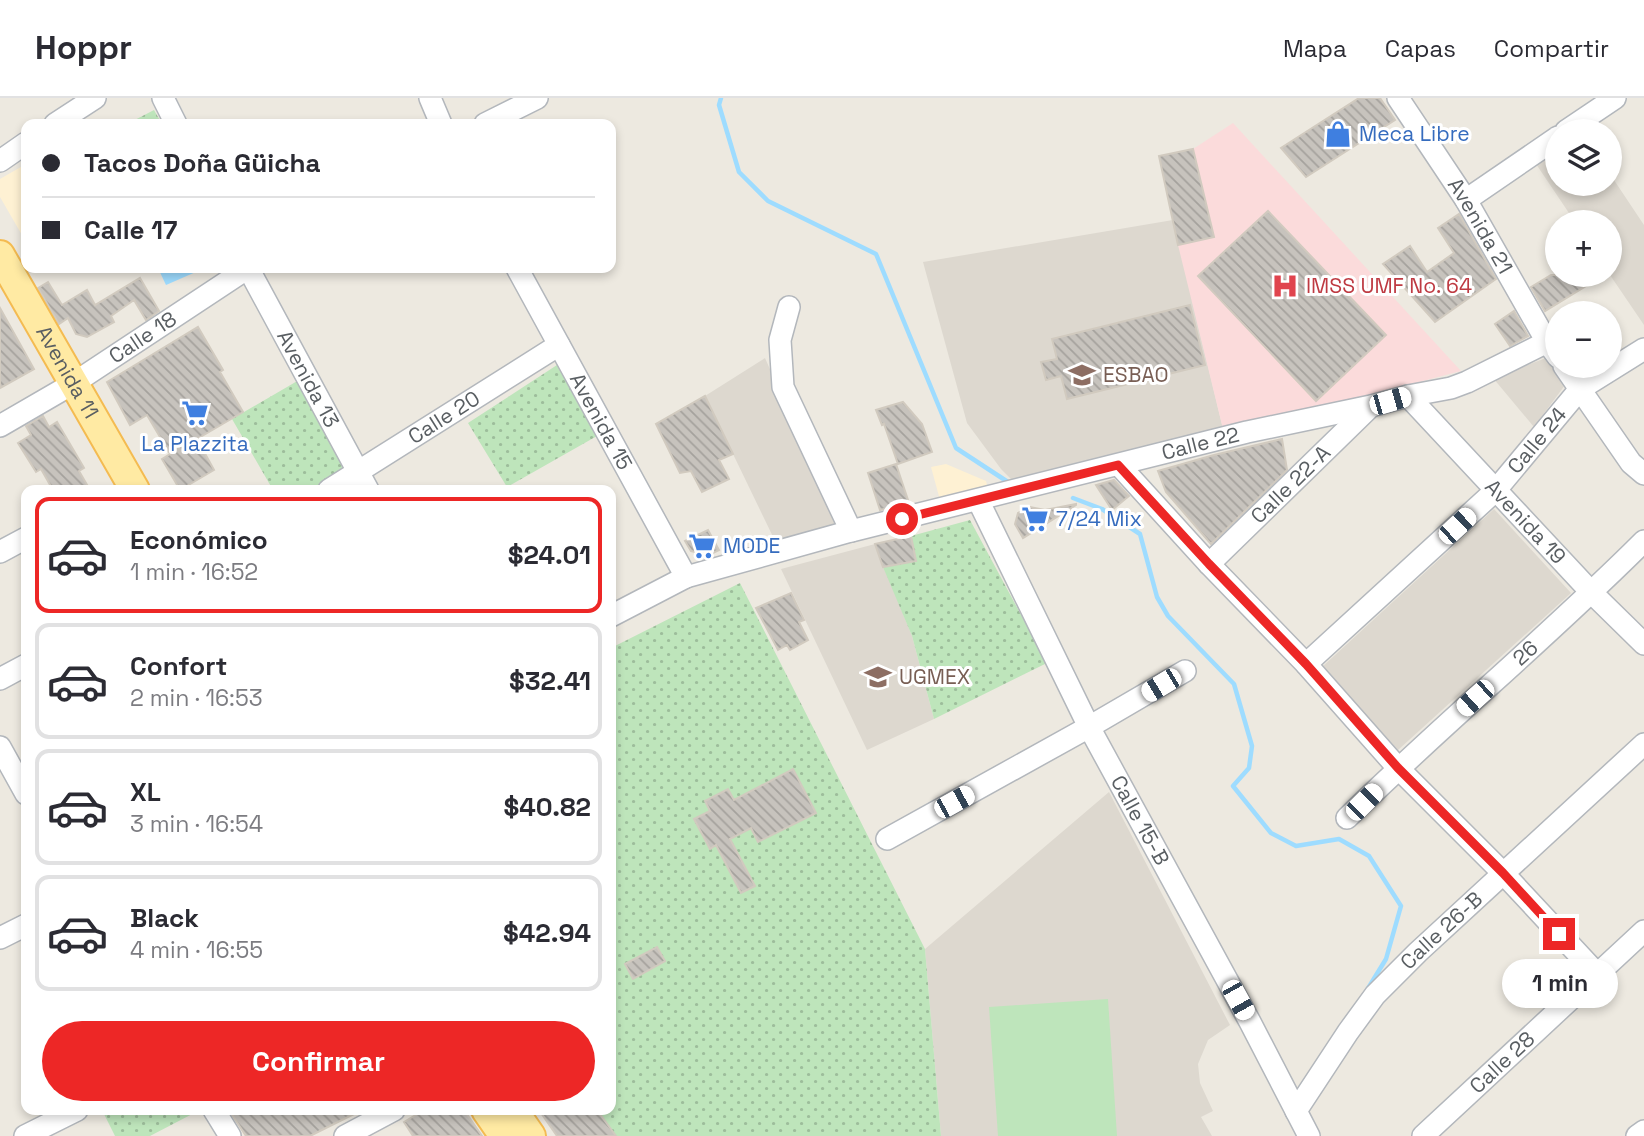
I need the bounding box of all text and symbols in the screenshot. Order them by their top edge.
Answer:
text: Hoppr [35,27,132,69]
text: Mapa [1283,33,1347,64]
text: Capas [1385,33,1456,64]
text: Compartir [1494,33,1609,64]
shop icon: Meca Libre [1323,119,1353,149]
map controls [1545,119,1622,378]
button: layers [1545,119,1622,196]
place label: Meca Libre [1359,120,1470,147]
text: Tacos Doña Güicha [84,146,321,180]
street label: Avenida 21 [1442,172,1519,278]
button: + [1545,210,1622,287]
text: Calle 17 [84,213,177,247]
hospital icon: IMSS UMF No. 64 [1270,271,1300,301]
place label: IMSS UMF No. 64 [1306,272,1472,299]
button: − [1545,301,1622,378]
street label: Calle 18 [104,305,181,369]
street label: Avenida 11 [30,321,105,423]
street label: Avenida 13 [271,325,346,432]
school or university icon: ESBAO [1067,360,1097,390]
place label: ESBAO [1103,361,1168,388]
street label: Avenida 15 [564,368,639,475]
street label: Calle 20 [403,384,485,450]
car [1367,385,1414,417]
supermarket icon: La Plazzita [180,398,210,428]
street label: Calle 24 [1501,401,1572,479]
street label: Calle 22 [1159,420,1242,466]
place label: La Plazzita [141,430,249,457]
street label: Calle 22-A [1245,439,1336,529]
street label: Avenida 19 [1479,473,1572,570]
route start [886,503,918,535]
supermarket icon: 7/24 Mix [1020,504,1050,534]
car [1435,504,1480,548]
place label: 7/24 Mix [1056,505,1142,532]
text: Económico [130,523,268,557]
icon: car [46,524,109,587]
supermarket icon: MODE [687,531,717,561]
place label: MODE [723,532,780,559]
text: $24.01 [508,538,591,572]
text: 1 min · 16:52 [130,557,258,587]
street label: 26 [1507,634,1544,671]
text: Confort [130,649,227,683]
icon: car [46,650,109,713]
school or university icon: UGMEX [863,662,893,692]
place label: UGMEX [899,663,970,690]
text: $32.41 [509,664,591,698]
car [1138,665,1185,705]
car [1453,676,1498,720]
text: 2 min · 16:53 [130,683,263,713]
street label: Calle 15-B [1105,770,1176,870]
text: XL [130,775,161,809]
icon: car [46,776,109,839]
car [1342,780,1387,824]
car [931,783,978,821]
text: $40.82 [503,790,591,824]
text: 3 min · 16:54 [130,809,263,839]
street label: Calle 26-B [1394,885,1488,975]
text: Black [130,901,199,935]
icon: car [46,902,109,965]
text: $42.94 [503,916,591,950]
route end [1543,918,1575,950]
text: 4 min · 16:55 [130,935,263,965]
callout: 1 min [1501,958,1617,1008]
text: 1 min [1532,968,1588,998]
car [1219,977,1258,1023]
button: Confirmar [42,1021,595,1101]
street label: Calle 28 [1464,1025,1540,1099]

